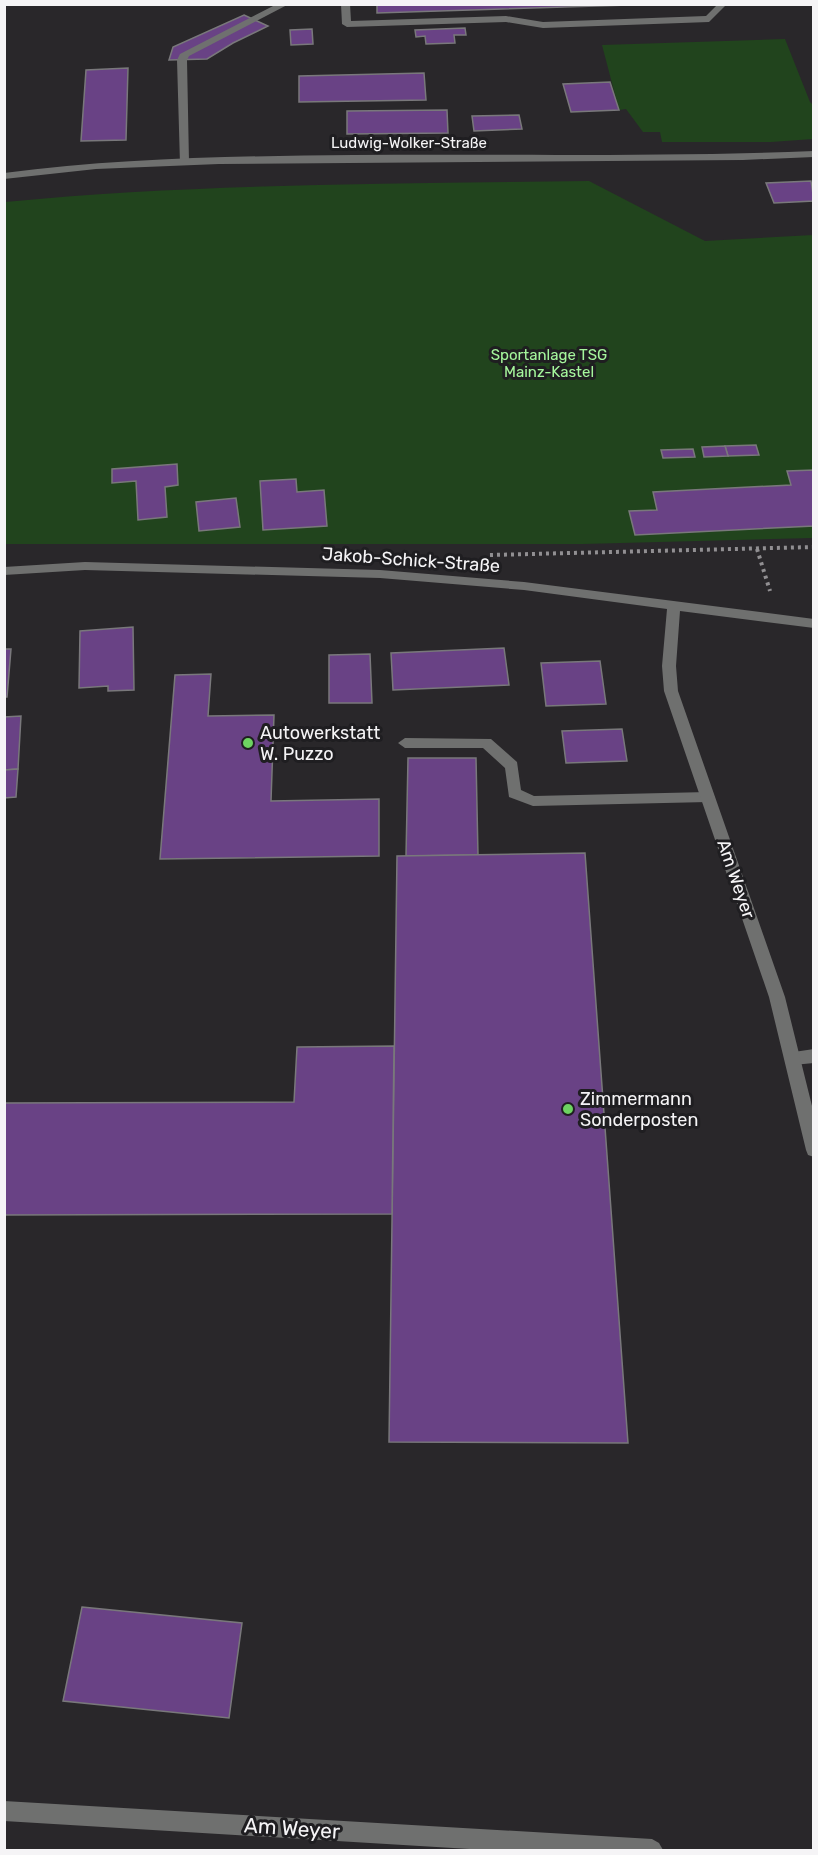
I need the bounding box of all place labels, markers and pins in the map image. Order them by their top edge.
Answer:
place label: Autowerkstatt W. Puzzo [260,722,380,765]
marker: Autowerkstatt W. Puzzo [241,736,255,750]
place label: Zimmermann Sonderposten [580,1088,698,1131]
marker: Zimmermann Sonderposten [561,1102,575,1116]

